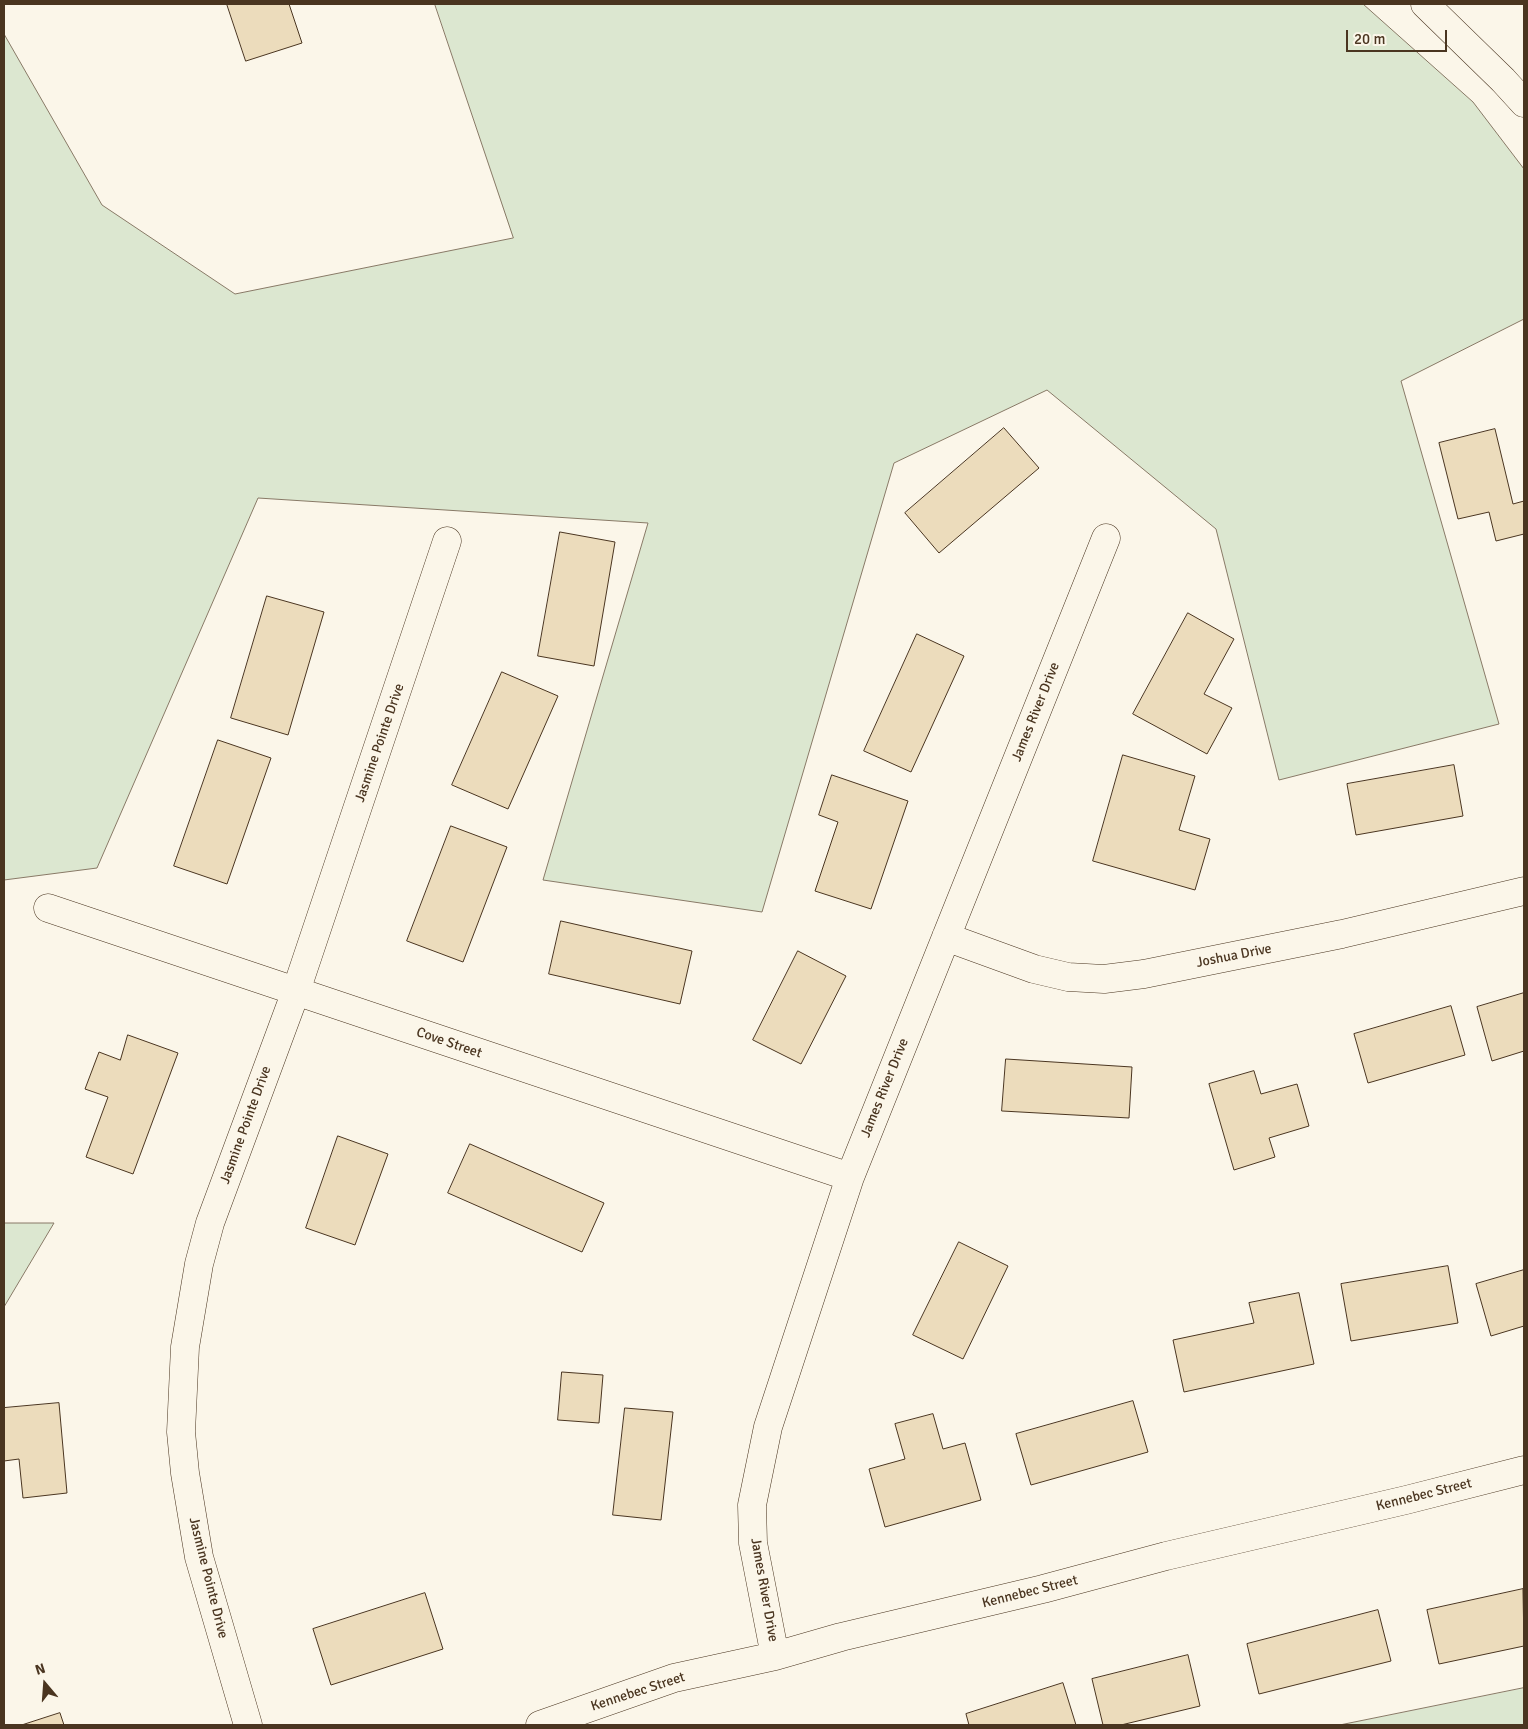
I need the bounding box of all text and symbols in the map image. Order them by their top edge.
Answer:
scale bar [1348,20,1449,52]
text: 20 m [1354,30,1385,48]
street label: James River Drive [1009,660,1063,764]
street label: Jasmine Pointe Drive [352,682,408,804]
street label: Joshua Drive [1195,940,1273,972]
street label: Cove Street [414,1024,484,1062]
street label: James River Drive [858,1036,912,1140]
street label: Jasmine Pointe Drive [217,1064,275,1186]
street label: Kennebec Street [1374,1475,1474,1515]
street label: Jasmine Pointe Drive [185,1516,231,1640]
street label: James River Drive [747,1537,781,1643]
street label: Kennebec Street [980,1572,1080,1612]
north arrow [20,1659,70,1709]
text: N [33,1660,47,1679]
street label: Kennebec Street [589,1669,687,1715]

